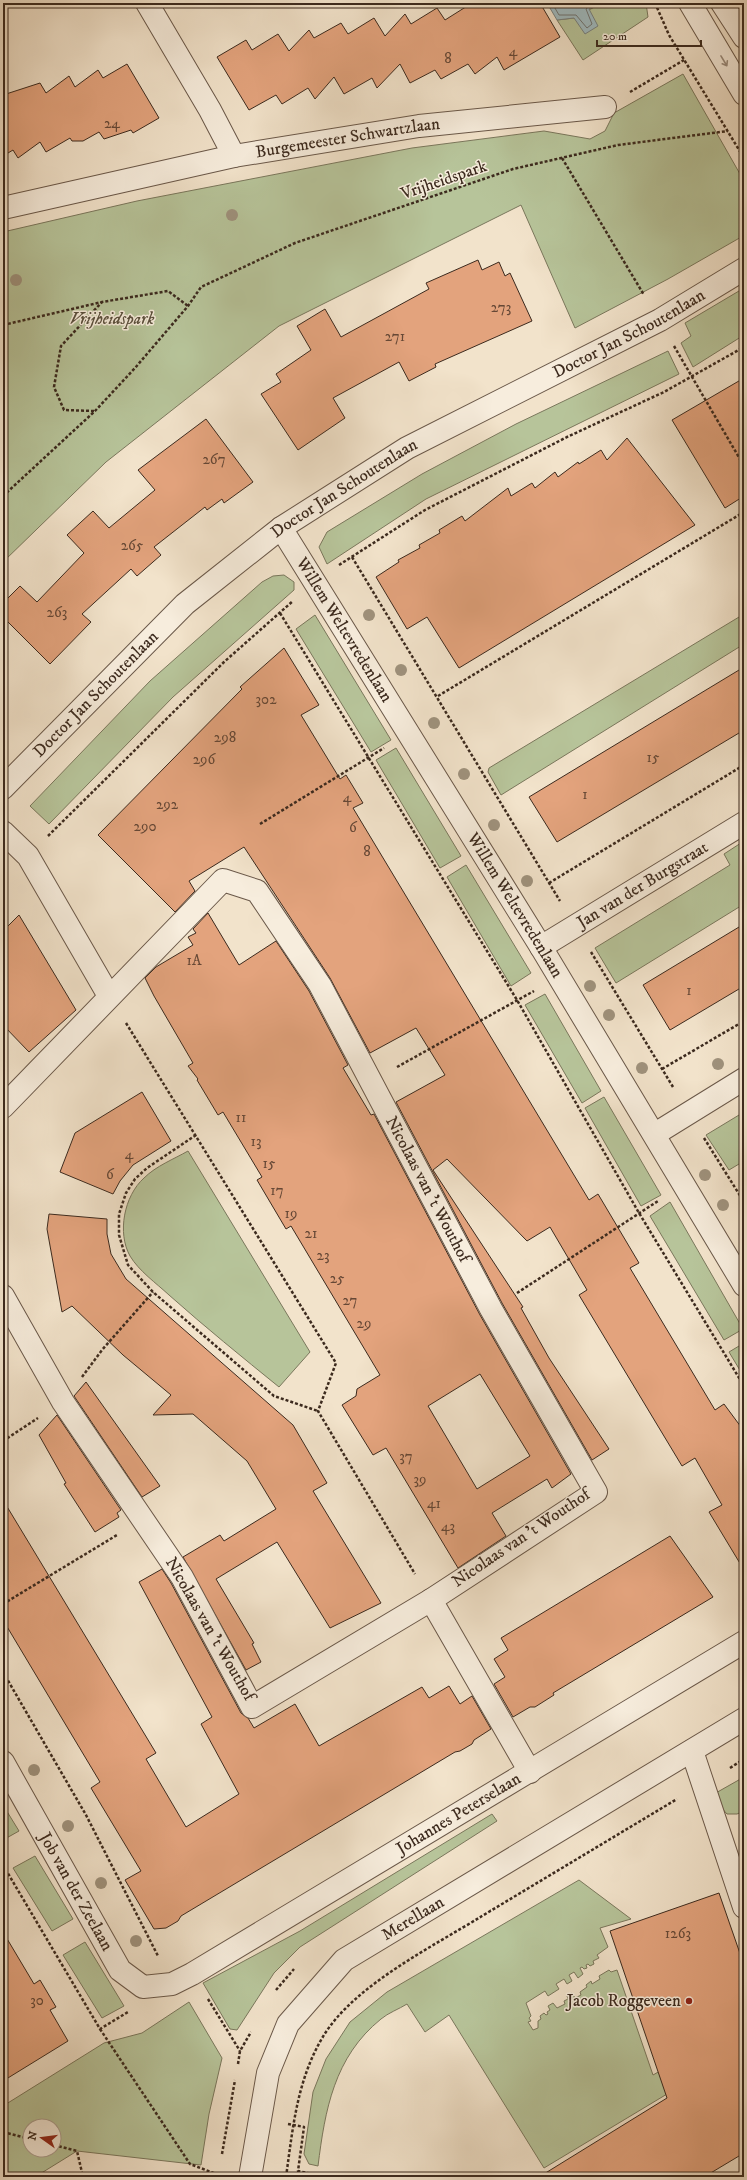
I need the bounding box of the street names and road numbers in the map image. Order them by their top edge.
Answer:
street label: Burgemeester Schwartzlaan [254,113,441,163]
street label: Vrijheidspark [397,155,490,205]
street label: Doctor Jan Schoutenlaan [549,284,709,383]
street label: Doctor Jan Schoutenlaan [266,433,421,543]
street label: Willem Weltevredenlaan [290,552,398,707]
street label: Doctor Jan Schoutenlaan [28,626,163,762]
street label: Willem Weltevredenlaan [461,828,568,982]
street label: Jan van der Burgstraat [571,836,713,934]
street label: Nicolaas van 't Wouthof [380,1112,477,1268]
street label: Nicolaas van 't Wouthof [448,1482,596,1592]
street label: Nicolaas van 't Wouthof [160,1553,261,1707]
street label: Johannes Peterselaan [391,1768,525,1861]
street label: Job van der Zeelaan [33,1827,118,1955]
street label: Merellaan [378,1891,448,1946]

